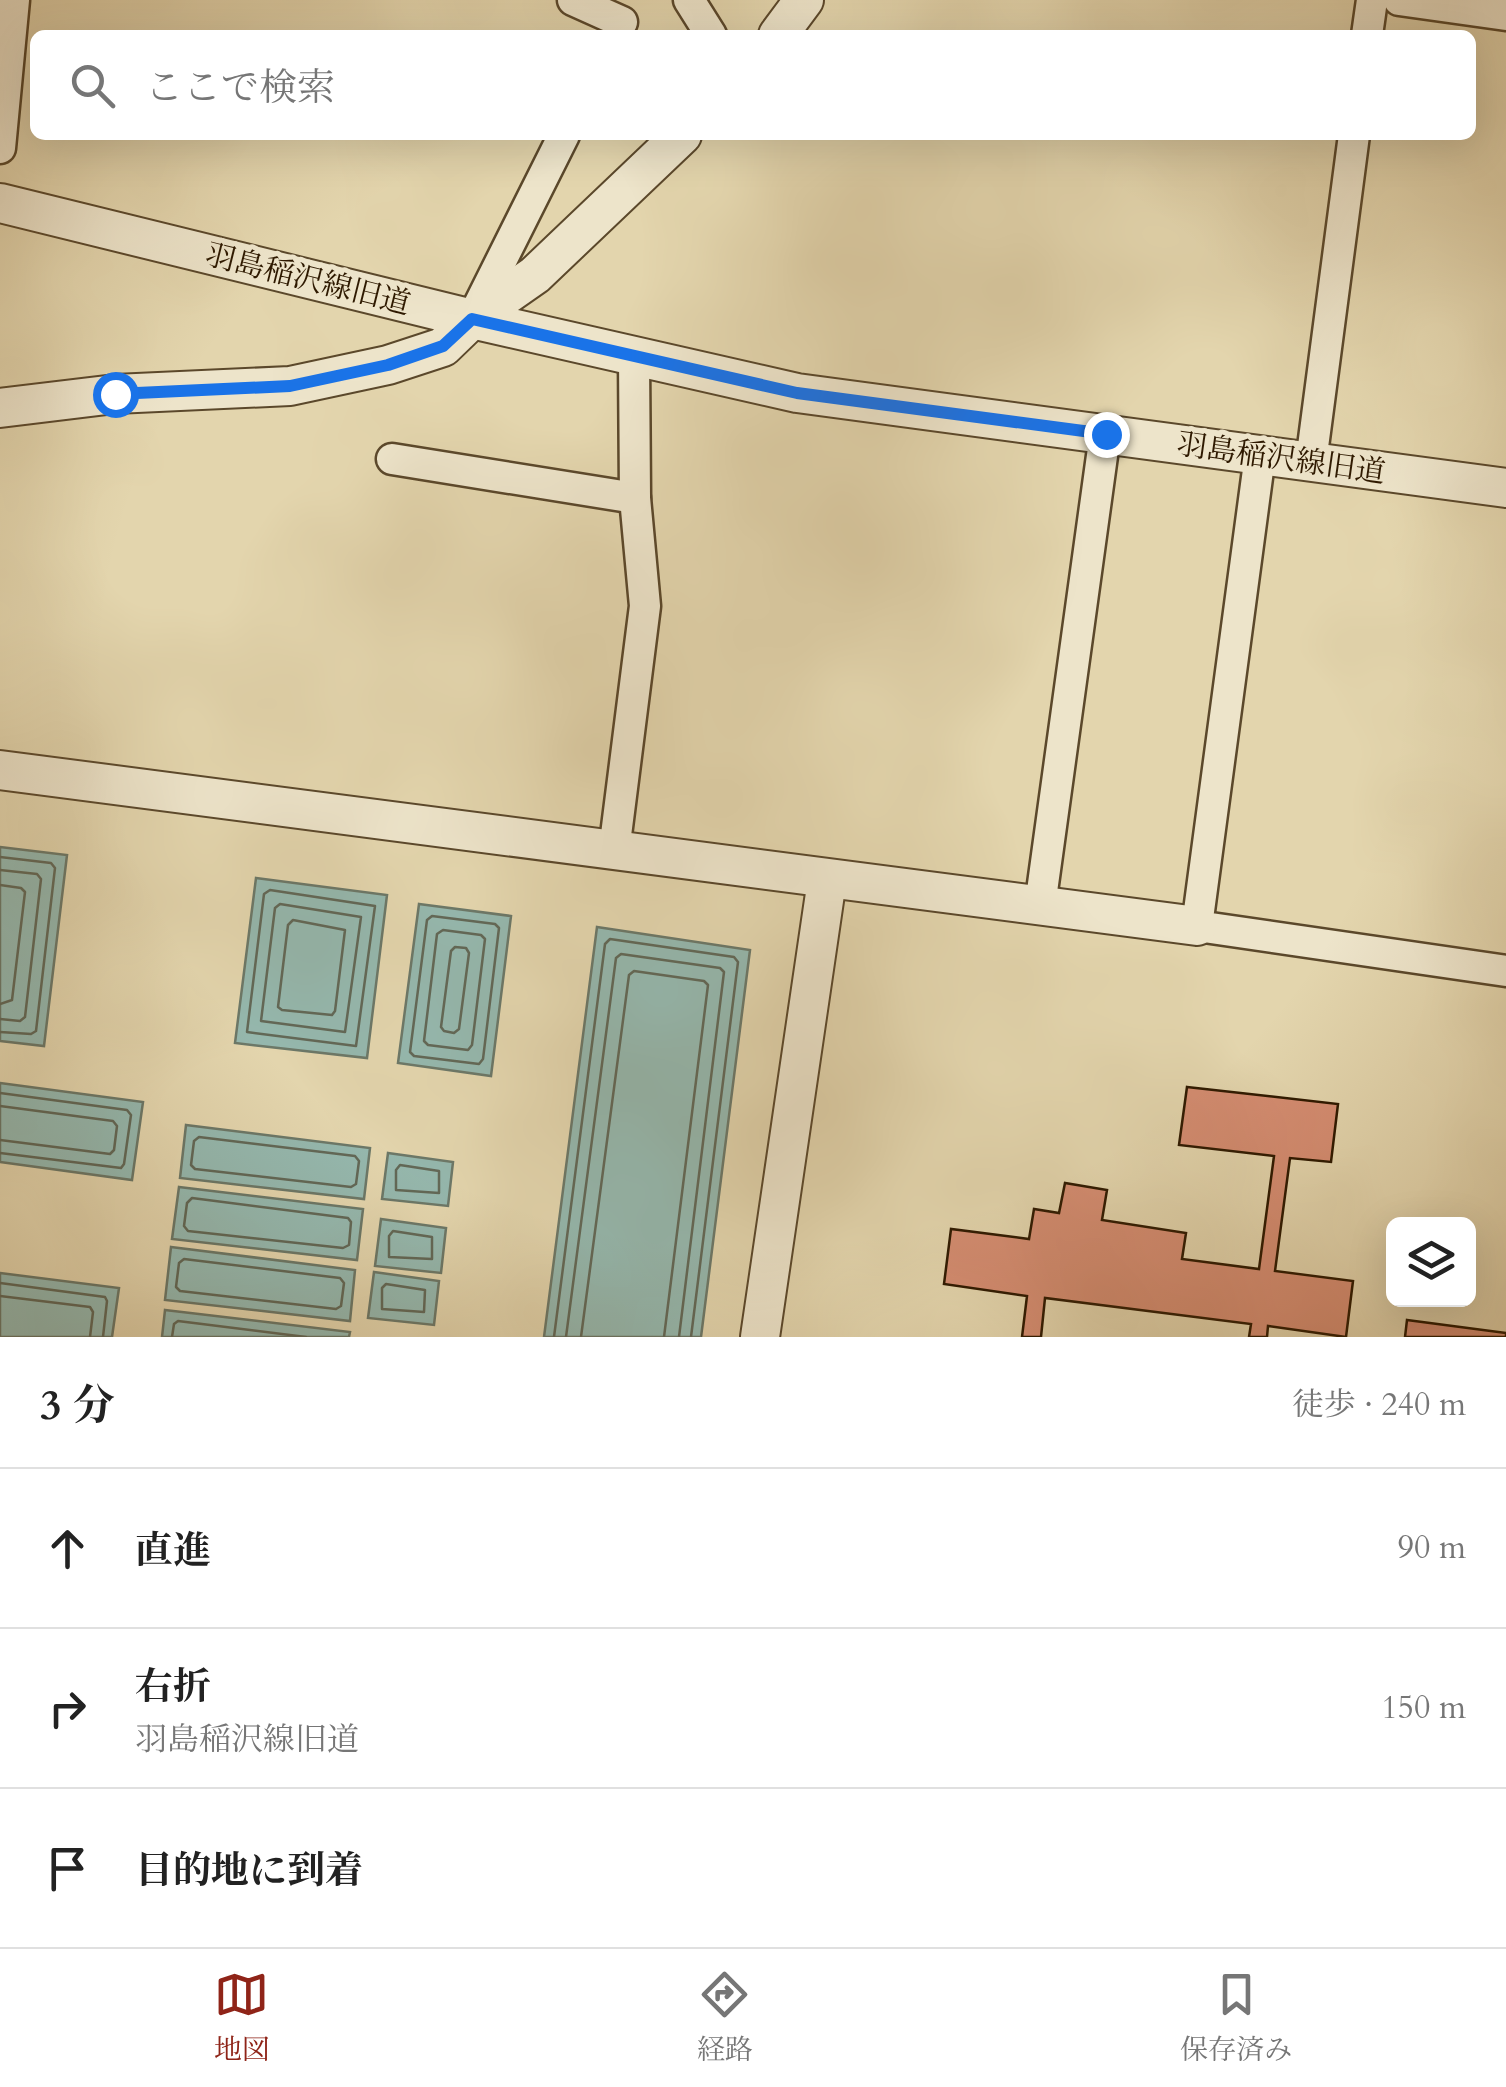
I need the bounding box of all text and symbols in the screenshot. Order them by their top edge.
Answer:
search box [30,30,1476,140]
icon: search [65,58,120,113]
text: ここで検索 [145,62,335,114]
street label: 羽島稲沢線旧道 [201,234,415,325]
route start [93,372,139,418]
route end [1084,412,1130,458]
street label: 羽島稲沢線旧道 [1174,424,1388,493]
map controls [1386,1217,1476,1307]
button: layers [1386,1217,1476,1307]
text: 3 分 [40,1377,115,1434]
text: 徒歩 · 240 m [1292,1383,1466,1427]
icon: ahead [40,1521,95,1576]
text: 直進 [135,1525,211,1577]
text: 90 m [1398,1526,1466,1570]
text: 右折 [135,1661,211,1713]
icon: right [40,1681,95,1736]
text: 150 m [1381,1686,1466,1730]
text: 羽島稲沢線旧道 [135,1718,359,1762]
icon: arrive [40,1841,95,1896]
text: 目的地に到着 [135,1845,363,1897]
tab: 地図 [214,1967,270,2069]
tab: 経路 [697,1967,753,2069]
tab: 保存済み [1180,1967,1292,2069]

